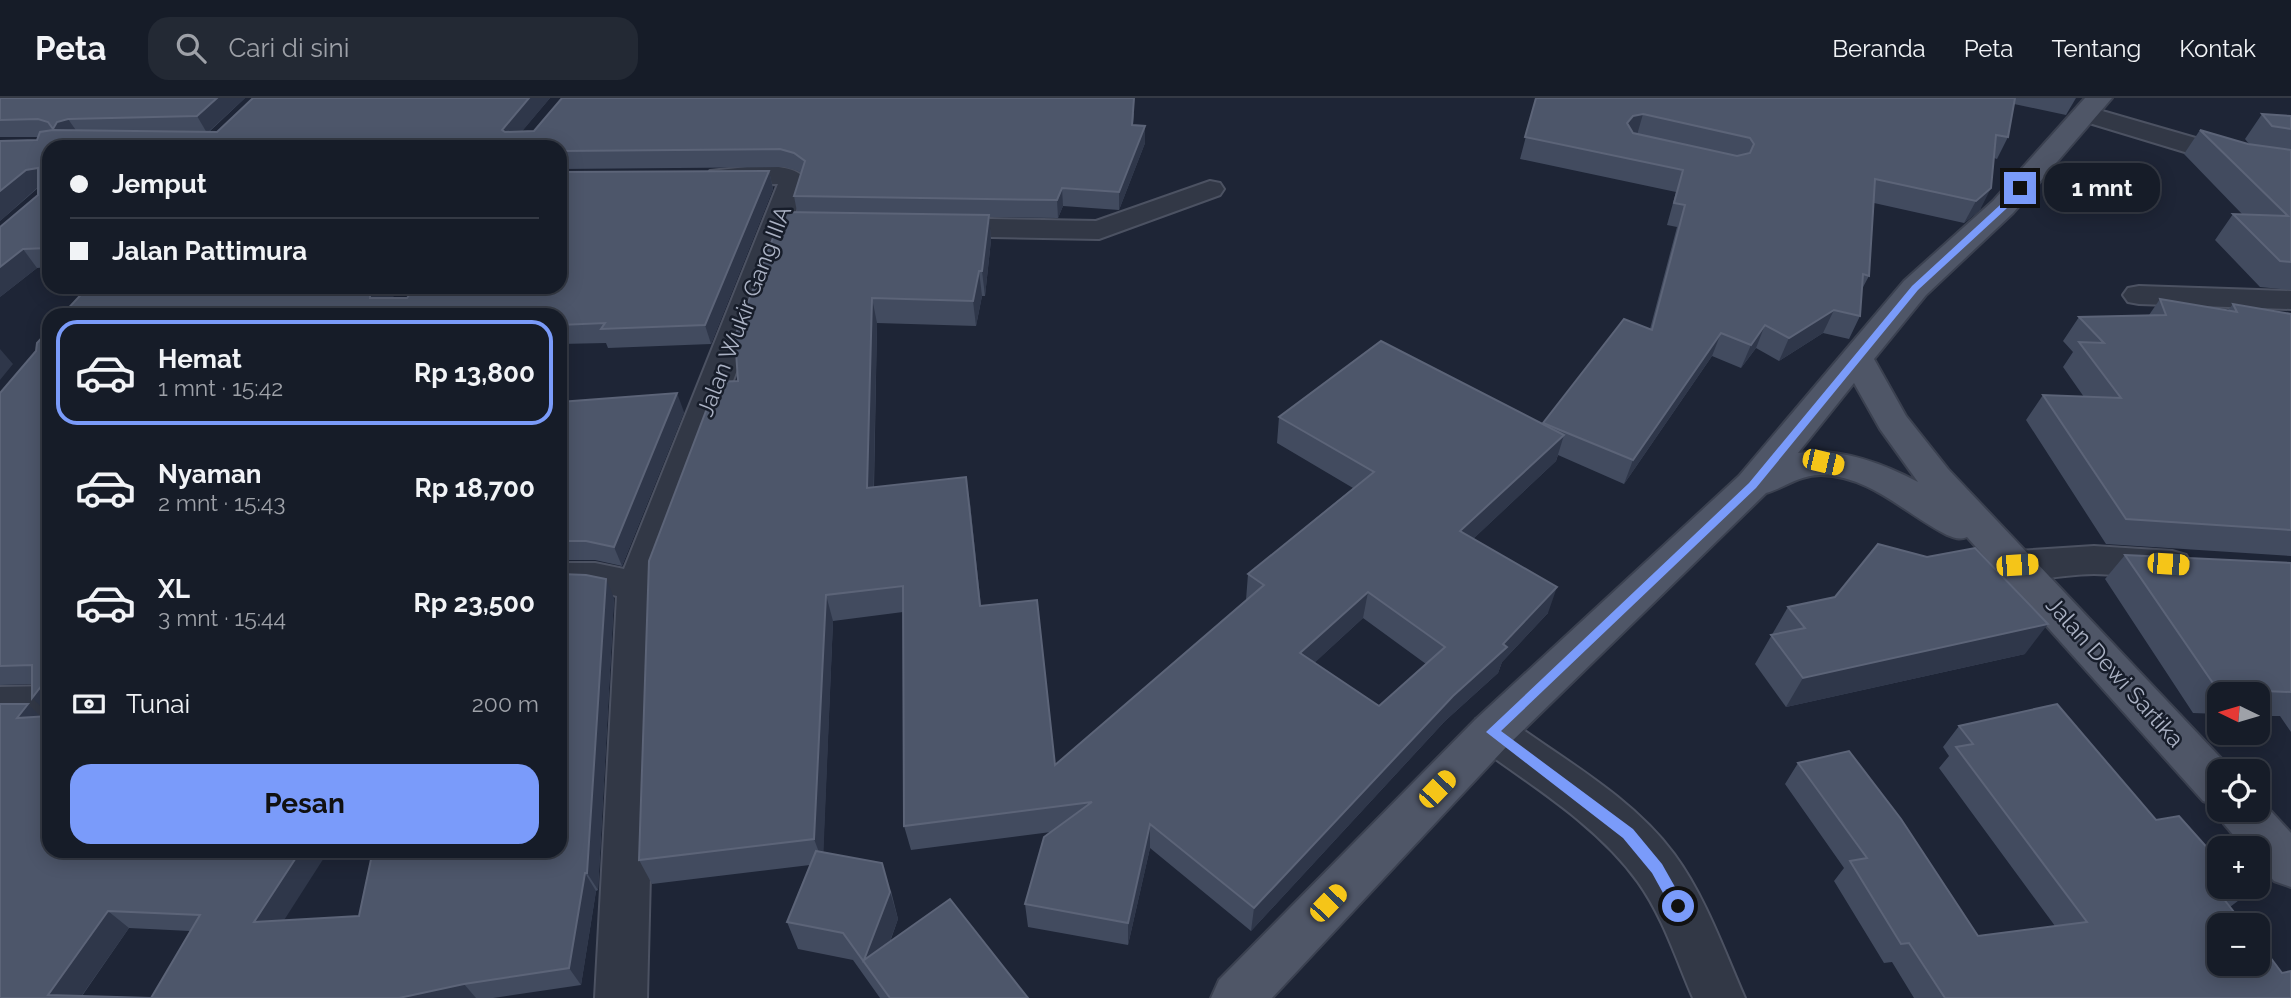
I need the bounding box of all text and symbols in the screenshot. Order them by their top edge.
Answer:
search box [148,17,638,80]
text: Peta [35,29,106,68]
icon: search [172,29,210,67]
text: Cari di sini [228,33,349,63]
text: Beranda [1832,34,1926,63]
text: Peta [1964,34,2013,63]
text: Tentang [2051,34,2141,63]
text: Kontak [2179,34,2256,63]
callout: 1 mnt [2044,164,2160,212]
text: Jemput [112,169,207,199]
route end [2004,172,2036,204]
text: 1 mnt [2072,174,2132,201]
street label: Jalan Wukir Gang IIIA [691,201,796,420]
text: Jalan Pattimura [112,236,307,266]
icon: car [74,341,137,404]
text: Hemat [158,344,242,374]
text: Rp 13,800 [414,358,535,388]
text: 1 mnt · 15:42 [158,374,283,401]
car [1801,447,1846,477]
icon: car [74,456,137,519]
text: Nyaman [158,459,262,489]
text: Rp 18,700 [415,473,535,503]
text: 2 mnt · 15:43 [158,489,286,516]
car [2147,552,2190,576]
car [1996,553,2039,577]
icon: car [74,571,137,634]
text: XL [158,574,190,604]
text: Rp 23,500 [414,588,535,618]
street label: Jalan Dewi Sartika [2041,591,2190,752]
text: 3 mnt · 15:44 [158,604,286,631]
north arrow [2207,682,2270,746]
map controls [2207,682,2270,976]
icon: cash [70,685,108,723]
text: Tunai [126,689,190,719]
text: 200 m [472,690,539,717]
button: locate [2207,759,2270,822]
button: Pesan [70,764,539,844]
car [1415,767,1460,811]
button: + [2207,836,2270,899]
car [1306,881,1351,925]
route start [1662,890,1694,922]
button: − [2207,913,2270,976]

